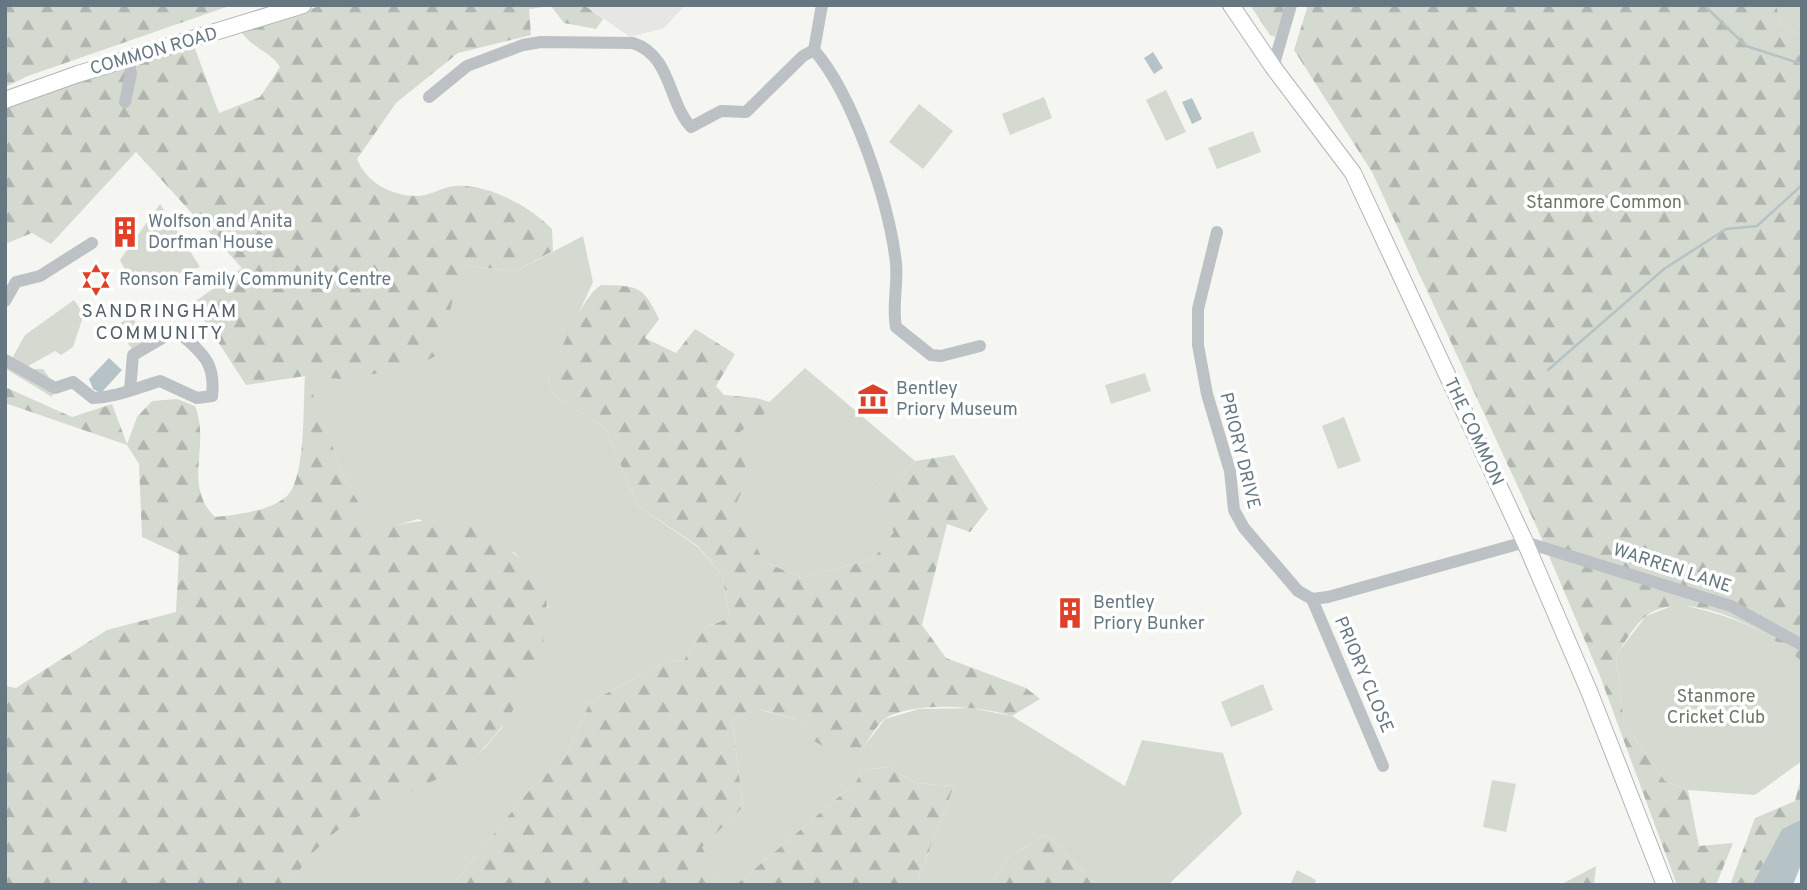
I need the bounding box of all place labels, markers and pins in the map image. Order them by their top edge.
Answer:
place label: Wolfson and Anita Dorfman House [148,211,292,255]
building icon: Wolfson and Anita Dorfman House [108,215,142,249]
synagogue icon: Ronson Family Community Centre [79,263,113,297]
place label: Ronson Family Community Centre [119,269,391,292]
place label: Bentley Priory Museum [896,378,1018,422]
museum icon: Bentley Priory Museum [856,382,890,416]
place label: Bentley Priory Bunker [1093,592,1205,636]
building icon: Bentley Priory Bunker [1053,596,1087,630]

